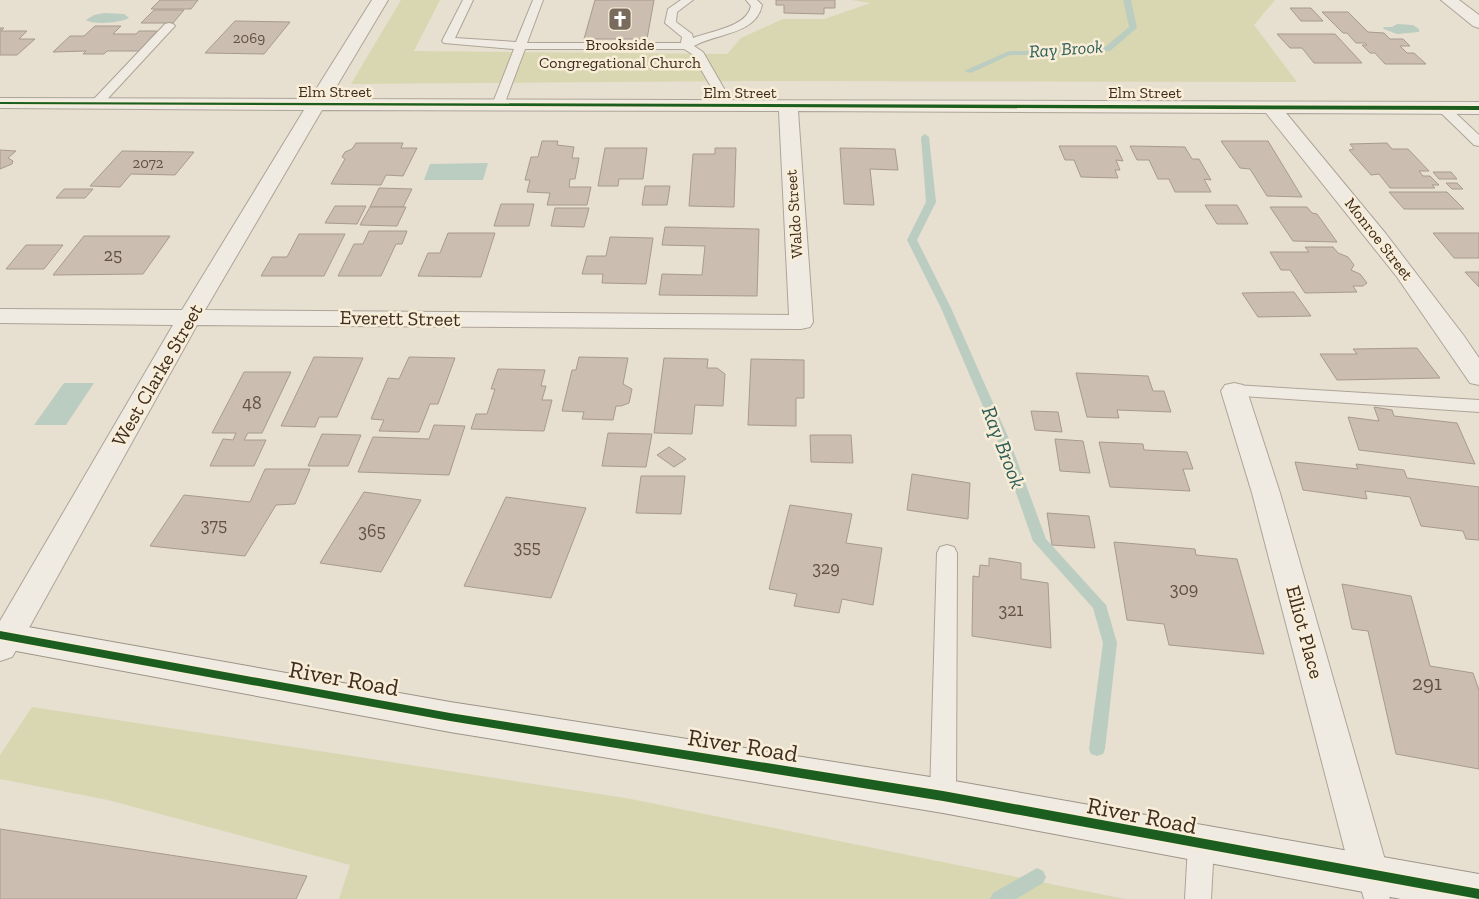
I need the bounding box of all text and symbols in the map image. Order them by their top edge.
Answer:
church icon: Brookside Congregational Church [607,6,633,32]
house number: 2069 [233,29,265,47]
place label: Brookside Congregational Church [539,35,701,72]
water label: Ray Brook [1028,35,1104,63]
street label: Elm Street [298,82,372,101]
street label: Elm Street [703,83,777,102]
street label: Elm Street [1108,83,1182,102]
house number: 2072 [132,154,164,172]
street label: Waldo Street [781,169,807,259]
street label: Monroe Street [1341,194,1417,284]
house number: 25 [104,244,122,266]
street label: West Clarke Street [106,299,208,451]
street label: Everett Street [339,305,461,331]
house number: 48 [242,392,262,414]
water label: Ray Brook [977,402,1031,492]
house number: 375 [201,514,227,536]
house number: 365 [358,520,386,542]
house number: 355 [513,536,541,558]
house number: 329 [812,557,840,579]
house number: 309 [1170,578,1198,600]
street label: Elliot Place [1281,583,1329,681]
house number: 321 [998,599,1024,621]
street label: River Road [287,654,401,702]
house number: 291 [1412,670,1442,695]
street label: River Road [686,722,800,768]
street label: River Road [1085,790,1199,840]

